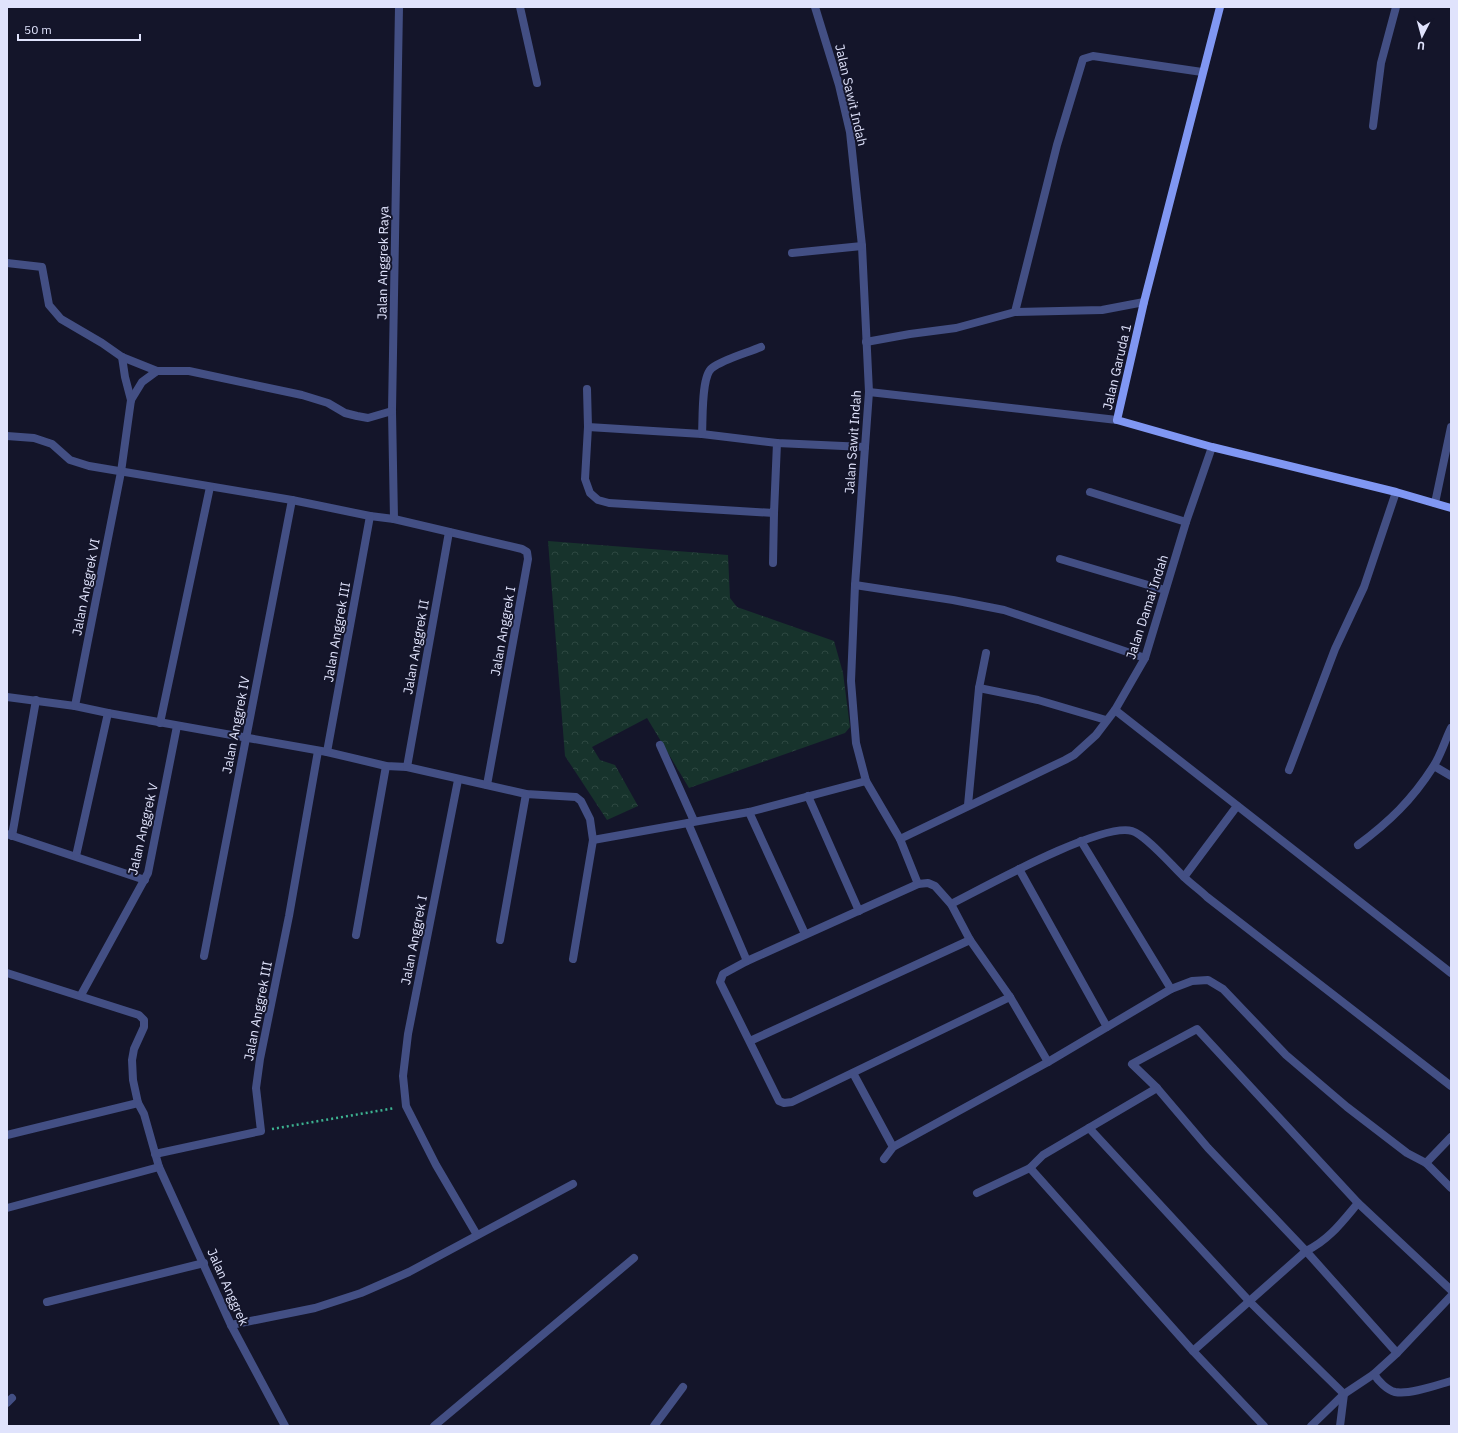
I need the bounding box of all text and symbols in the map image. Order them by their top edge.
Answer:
scale bar [18,16,140,42]
north arrow [1402,16,1442,56]
text: 50 m [24,22,52,37]
text: U [1416,39,1425,53]
street label: Jalan Sawit Indah [831,42,871,148]
street label: Jalan Anggrek Raya [374,206,392,320]
street label: Jalan Garuda 1 [1099,322,1135,412]
street label: Jalan Sawit Indah [841,389,865,495]
street label: Jalan Anggrek VI [68,537,104,637]
street label: Jalan Damai Indah [1122,552,1172,662]
street label: Jalan Anggrek III [320,581,354,683]
street label: Jalan Anggrek I [487,585,519,677]
street label: Jalan Anggrek II [399,598,433,696]
street label: Jalan Anggrek IV [218,675,254,775]
street label: Jalan Anggrek V [124,781,162,877]
street label: Jalan Anggrek I [397,894,431,986]
street label: Jalan Anggrek III [240,960,276,1062]
street label: Jalan Anggrek [203,1246,253,1328]

